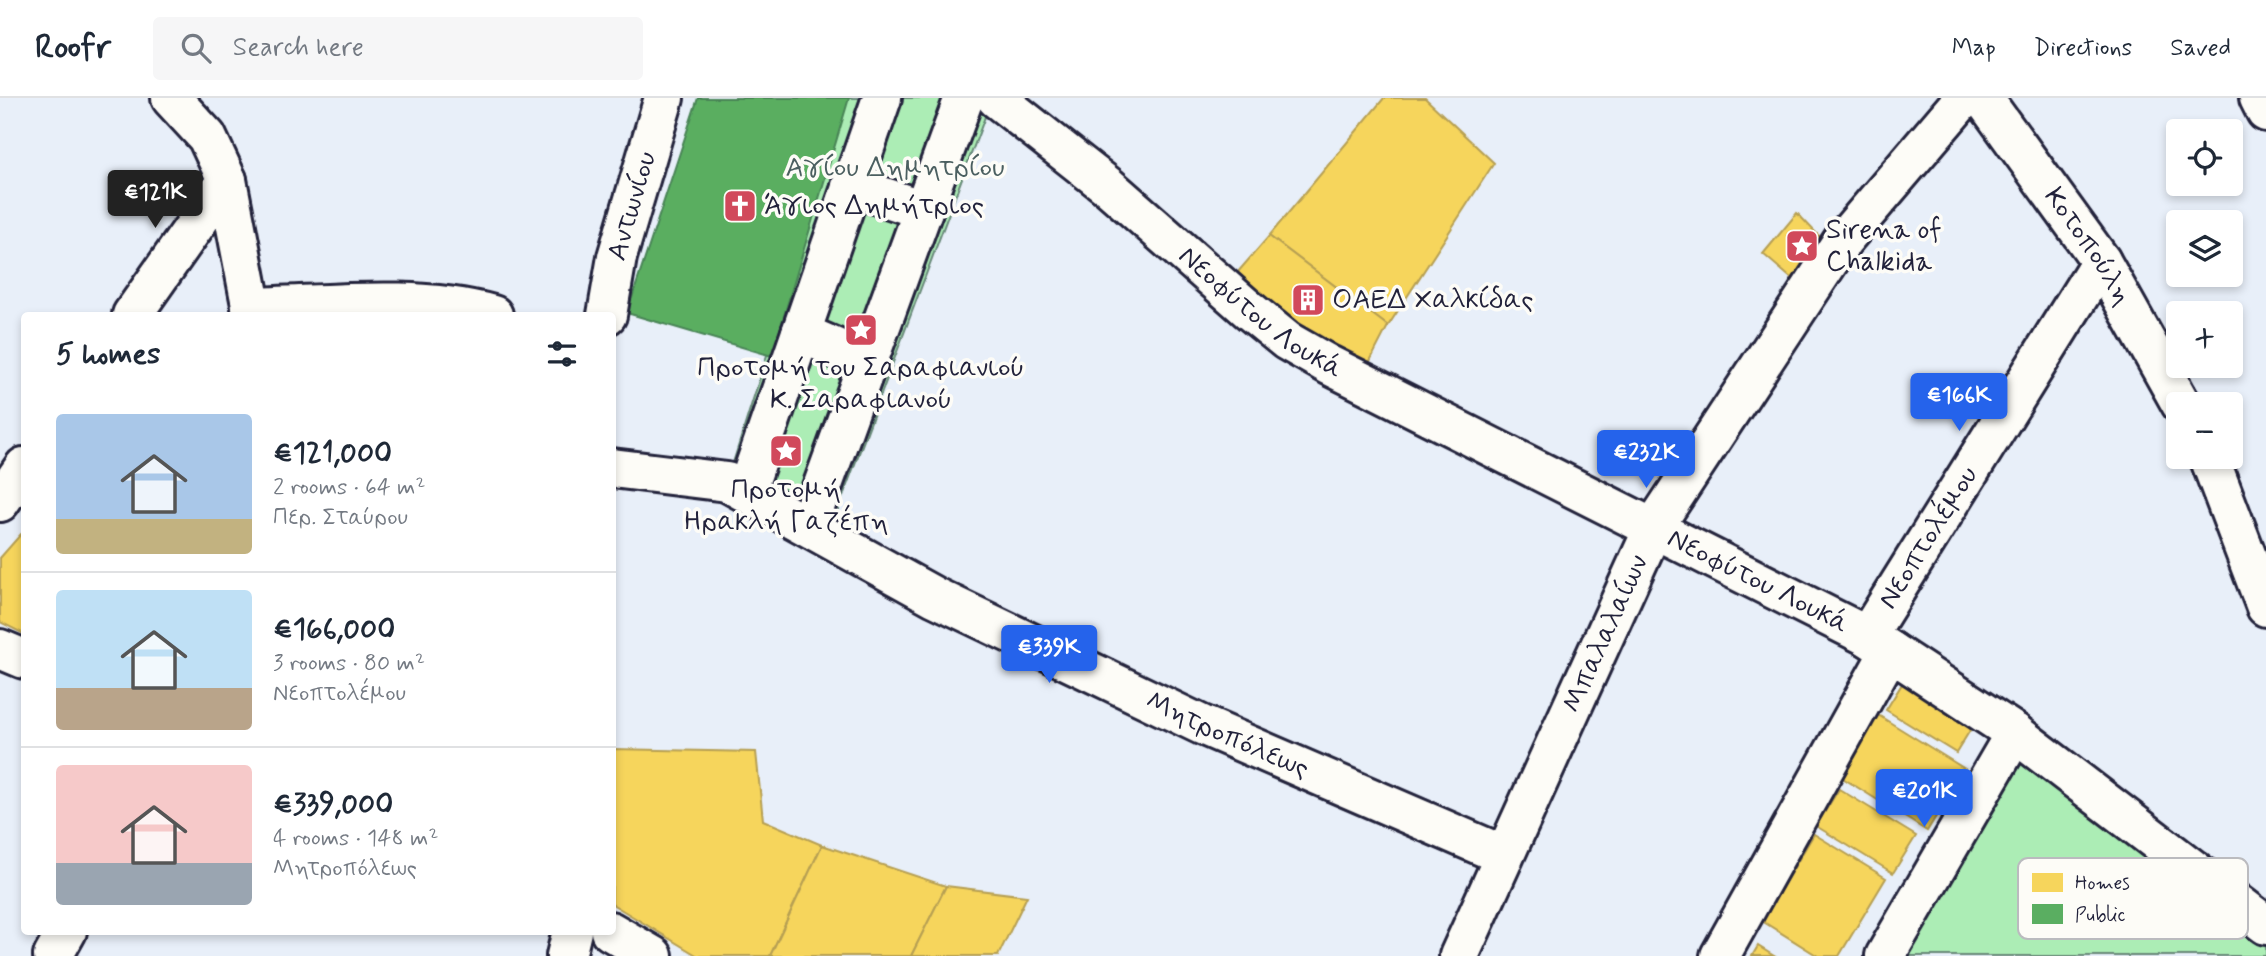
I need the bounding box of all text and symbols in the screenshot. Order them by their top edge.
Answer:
search box [153,17,643,80]
text: Roofr [35,26,111,70]
icon: search [177,29,215,67]
text: Search here [233,31,364,65]
text: Map [1952,33,1996,64]
text: Directions [2034,33,2132,64]
text: Saved [2170,33,2231,64]
map controls [2166,119,2243,469]
button: locate [2166,119,2243,196]
street label: Αντωνίου [598,147,666,265]
park label: Αγίου Δημητρίου [785,150,1005,187]
pin: €121K [106,170,204,230]
text: €121K [124,178,186,208]
street label: Κοτοπούλη [2035,180,2141,312]
church icon: Άγιος Δημήτριος [721,187,759,225]
place label: Άγιος Δημήτριος [764,188,984,225]
button: layers [2166,210,2243,287]
place label: Sirena of Chalkida [1826,212,1942,281]
place icon: Sirena of Chalkida [1783,227,1821,265]
street label: Νεοφύτου Λουκά [1170,238,1349,387]
building icon: ΟΑΕΔ Χαλκίδας [1289,281,1327,319]
place label: ΟΑΕΔ Χαλκίδας [1332,282,1534,319]
button: + [2166,301,2243,378]
place icon: Προτομή του Σαραφιανιού Κ. Σαραφιανού [842,311,880,349]
text: 5 homes [56,335,161,374]
icon: filters [543,335,581,373]
place label: Προτομή του Σαραφιανιού Κ. Σαραφιανού [697,350,1025,419]
pin: €166K [1910,374,2008,433]
text: €166K [1926,381,1992,411]
button: − [2166,392,2243,469]
pin: €232K [1597,430,1695,490]
place icon: Προτομή Ηρακλή Γαζέπη [767,432,805,470]
text: €121,000 [273,434,392,473]
text: €232K [1613,438,1679,468]
icon: home [112,442,196,526]
street label: Νεοπτολέμου [1870,459,1987,616]
place label: Προτομή Ηρακλή Γαζέπη [683,472,889,541]
text: 2 rooms · 64 m² [273,473,425,503]
text: Περ. Σταύρου [273,503,408,533]
street label: Νεοφύτου Λουκά [1661,520,1855,642]
street label: Μπαλαλαίων [1554,549,1657,719]
text: €166,000 [273,610,395,649]
icon: home [112,618,196,702]
pin: €339K [1000,626,1098,685]
text: €339K [1017,633,1081,663]
text: 3 rooms · 80 m² [273,649,425,679]
text: Νεοπτολέμου [273,679,406,709]
street label: Μητροπόλεως [1140,682,1315,788]
pin: €201K [1875,770,1973,829]
text: €201K [1892,777,1956,807]
text: €339,000 [273,785,393,824]
icon: home [112,793,196,877]
text: 4 rooms · 148 m² [273,824,438,854]
text: Μητροπόλεως [273,854,417,884]
legend [2018,858,2248,939]
text: Homes [2075,871,2130,896]
text: Public [2075,903,2126,928]

